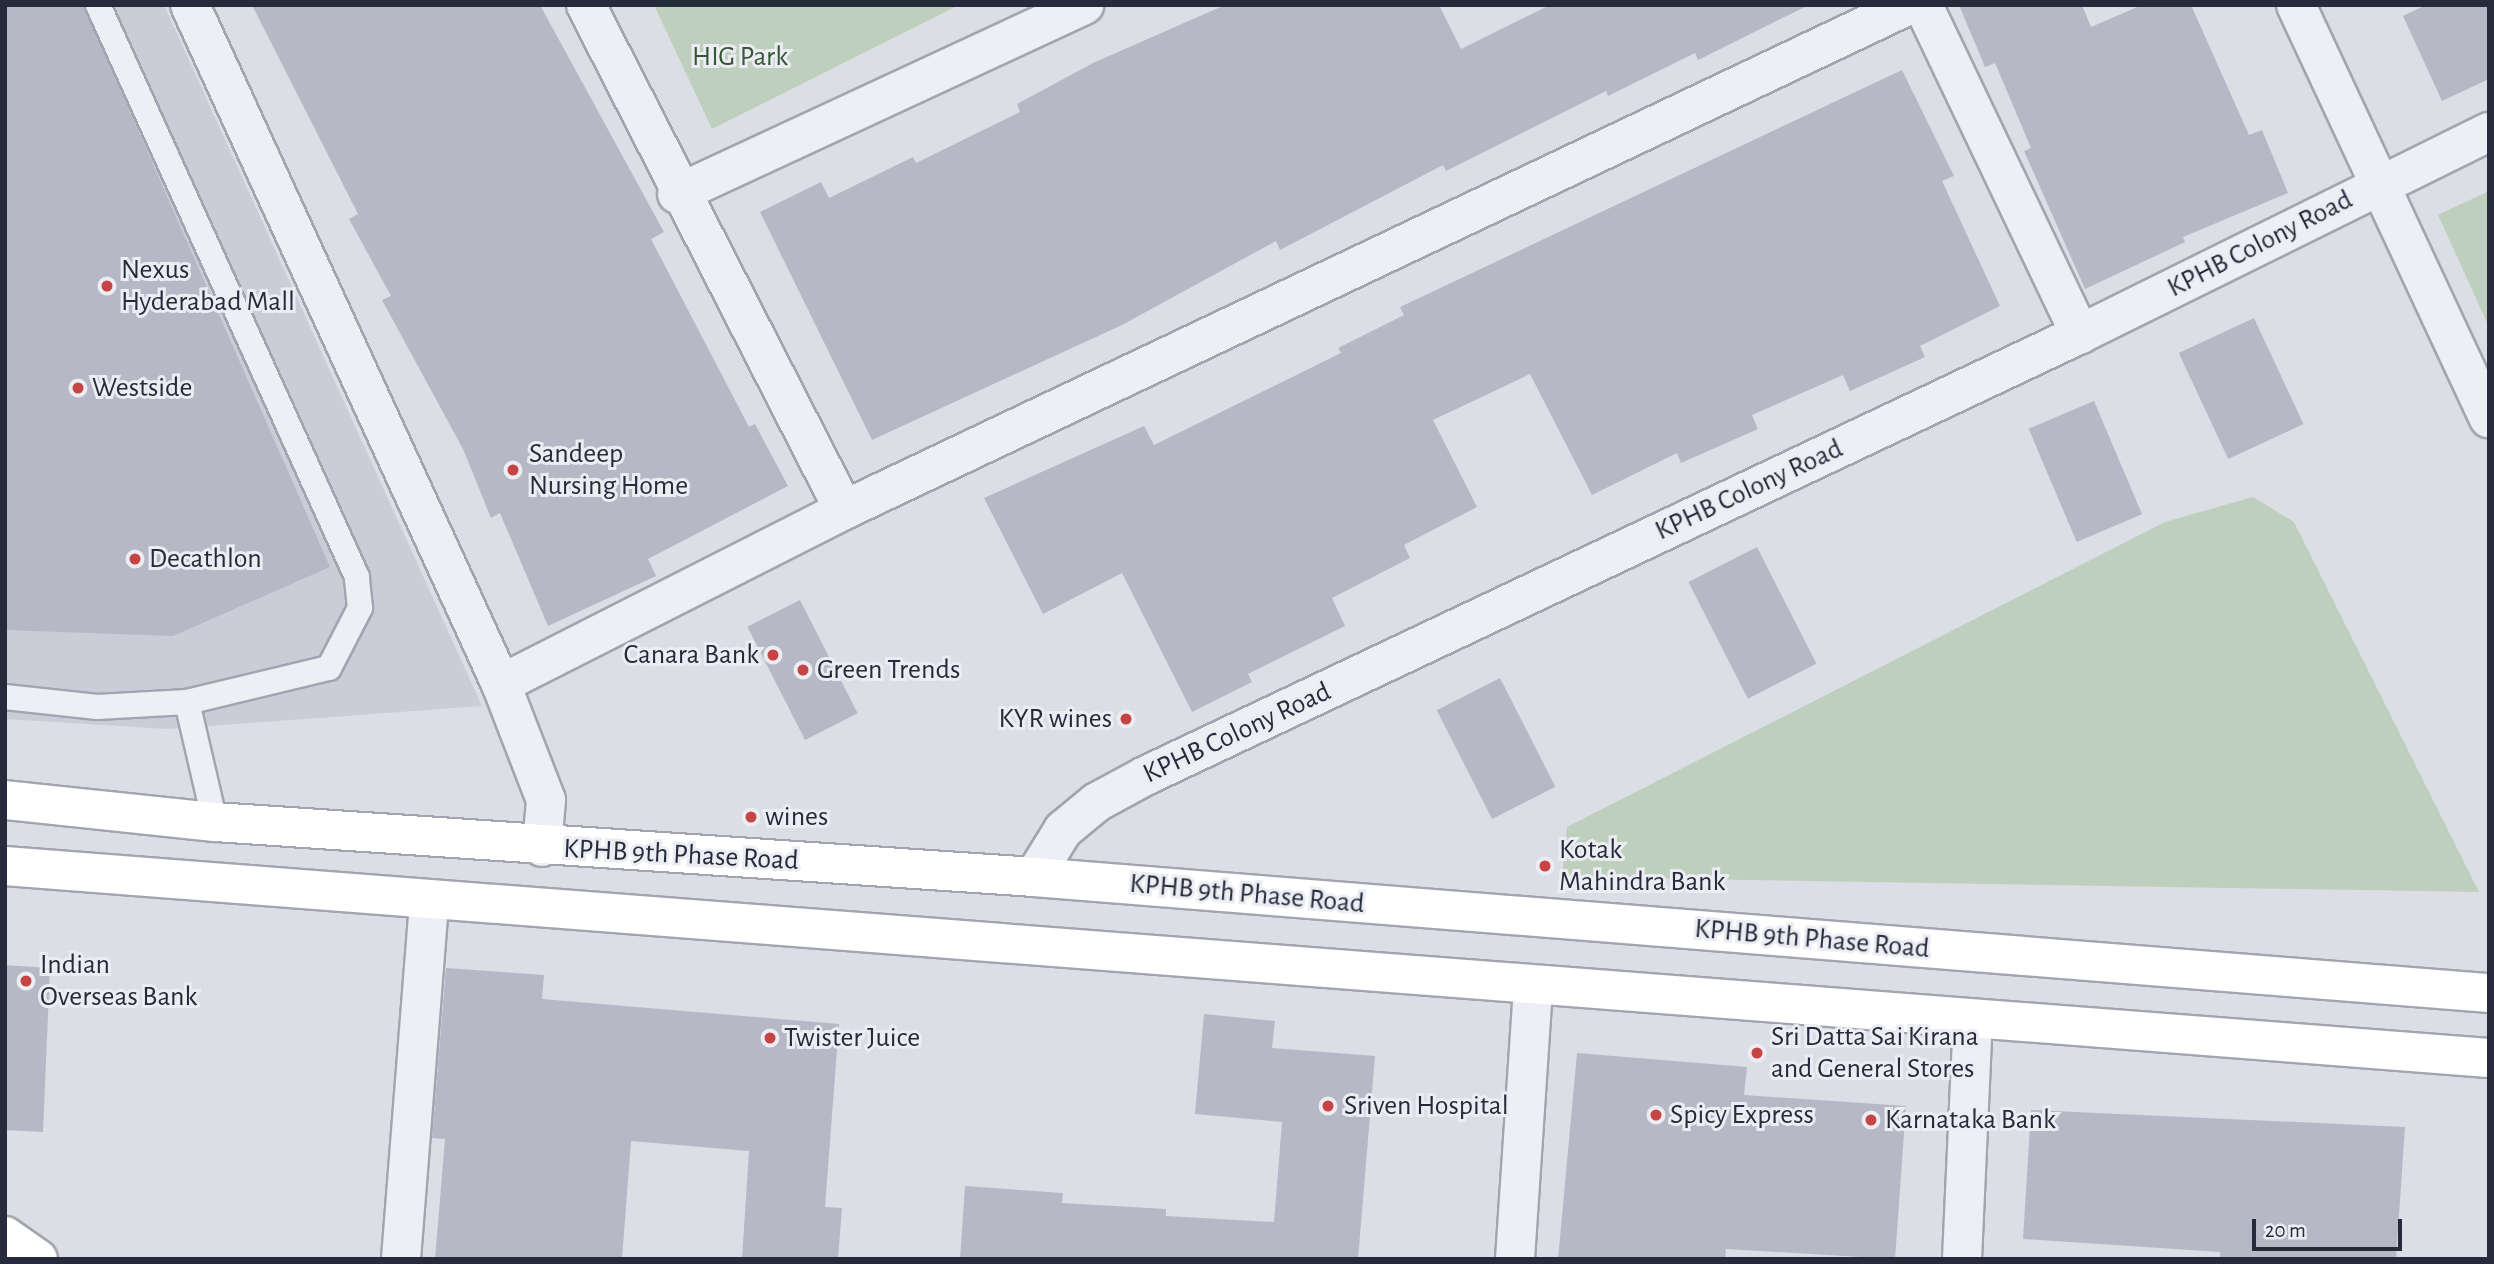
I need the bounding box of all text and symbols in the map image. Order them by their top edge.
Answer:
park label: HIG Park [692,40,788,74]
street label: KPHB Colony Road [2162,183,2358,305]
place label: Nexus Hyderabad Mall [121,253,295,319]
marker: Nexus Hyderabad Mall [99,278,115,294]
place label: Westside [92,371,193,405]
marker: Westside [70,380,86,396]
street label: KPHB Colony Road [1650,432,1848,548]
place label: Sandeep Nursing Home [529,437,688,503]
marker: Sandeep Nursing Home [503,460,523,480]
place label: Decathlon [149,542,262,576]
marker: Decathlon [127,551,143,567]
place label: Canara Bank [623,638,759,672]
marker: Canara Bank [765,647,781,663]
place label: Green Trends [817,653,960,687]
marker: Green Trends [795,662,811,678]
street label: KPHB Colony Road [1138,675,1336,791]
place label: KYR wines [998,702,1112,736]
marker: KYR wines [1118,711,1134,727]
place label: wines [765,800,828,834]
marker: wines [743,809,759,825]
street label: KPHB 9th Phase Road [562,832,800,878]
place label: Kotak Mahindra Bank [1559,833,1725,899]
marker: Kotak Mahindra Bank [1537,858,1553,874]
street label: KPHB 9th Phase Road [1128,867,1366,921]
street label: KPHB 9th Phase Road [1693,912,1931,966]
place label: Indian Overseas Bank [40,948,197,1014]
marker: Indian Overseas Bank [18,973,34,989]
place label: Sri Datta Sai Kirana and General Stores [1771,1020,1979,1086]
place label: Twister Juice [784,1021,920,1055]
marker: Twister Juice [762,1030,778,1046]
marker: Sri Datta Sai Kirana and General Stores [1749,1045,1765,1061]
place label: Sriven Hospital [1344,1089,1509,1123]
marker: Sriven Hospital [1318,1096,1338,1116]
place label: Spicy Express [1670,1098,1814,1132]
place label: Karnataka Bank [1885,1103,2056,1137]
marker: Spicy Express [1648,1107,1664,1123]
marker: Karnataka Bank [1863,1112,1879,1128]
scale bar [2256,1204,2406,1248]
text: 20 m [2265,1220,2306,1241]

